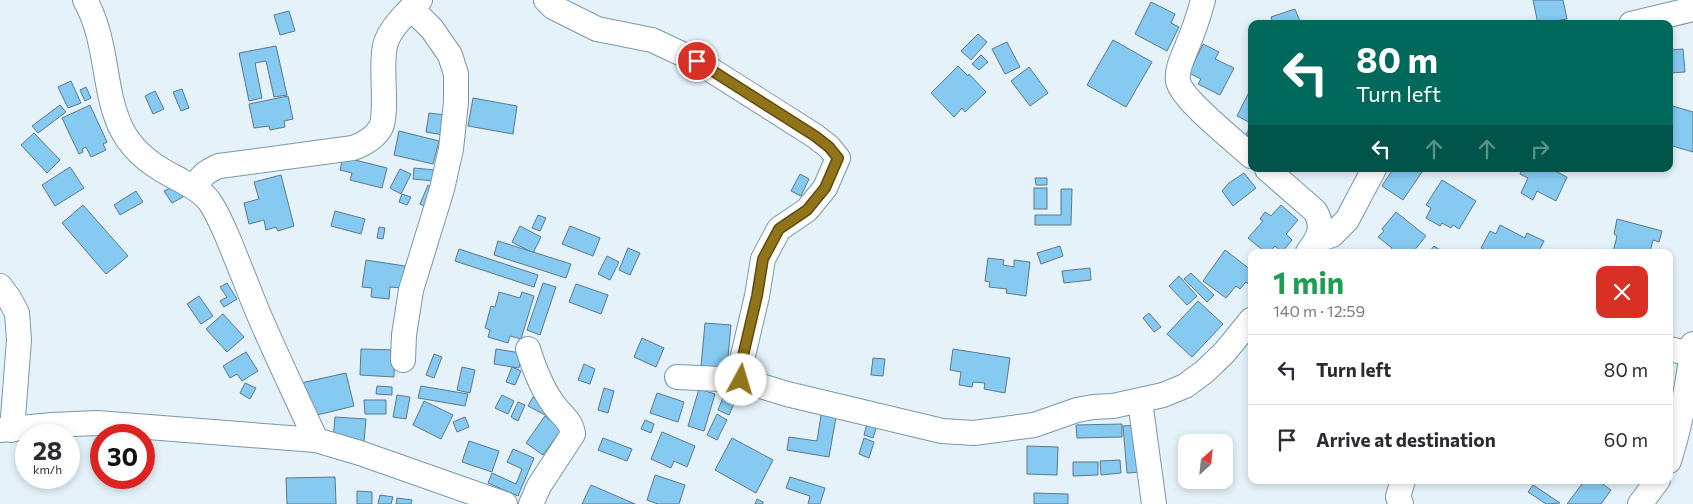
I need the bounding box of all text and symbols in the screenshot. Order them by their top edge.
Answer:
text: 80 m [1356,37,1438,80]
pin [676,40,718,82]
icon: left [1273,40,1338,105]
icon: arrive [683,47,711,75]
text: Turn left [1356,80,1441,107]
icon: left [1367,135,1395,163]
icon: ahead [1420,135,1448,163]
icon: ahead [1473,135,1501,163]
icon: right [1526,135,1554,163]
text: 1 min [1273,263,1344,300]
button: close [1596,266,1648,318]
text: 140 m · 12:59 [1273,301,1365,320]
position arrow [714,353,766,405]
icon: left [1273,356,1301,384]
text: Turn left [1316,358,1391,381]
text: 80 m [1604,358,1648,381]
speed limit sign: 30 [90,424,155,489]
icon: arrive [1273,426,1301,454]
text: Arrive at destination [1316,428,1496,451]
text: 60 m [1604,428,1648,451]
north arrow [1178,434,1232,489]
map controls [1178,434,1233,489]
text: 28 [33,435,62,465]
text: km/h [33,462,62,476]

